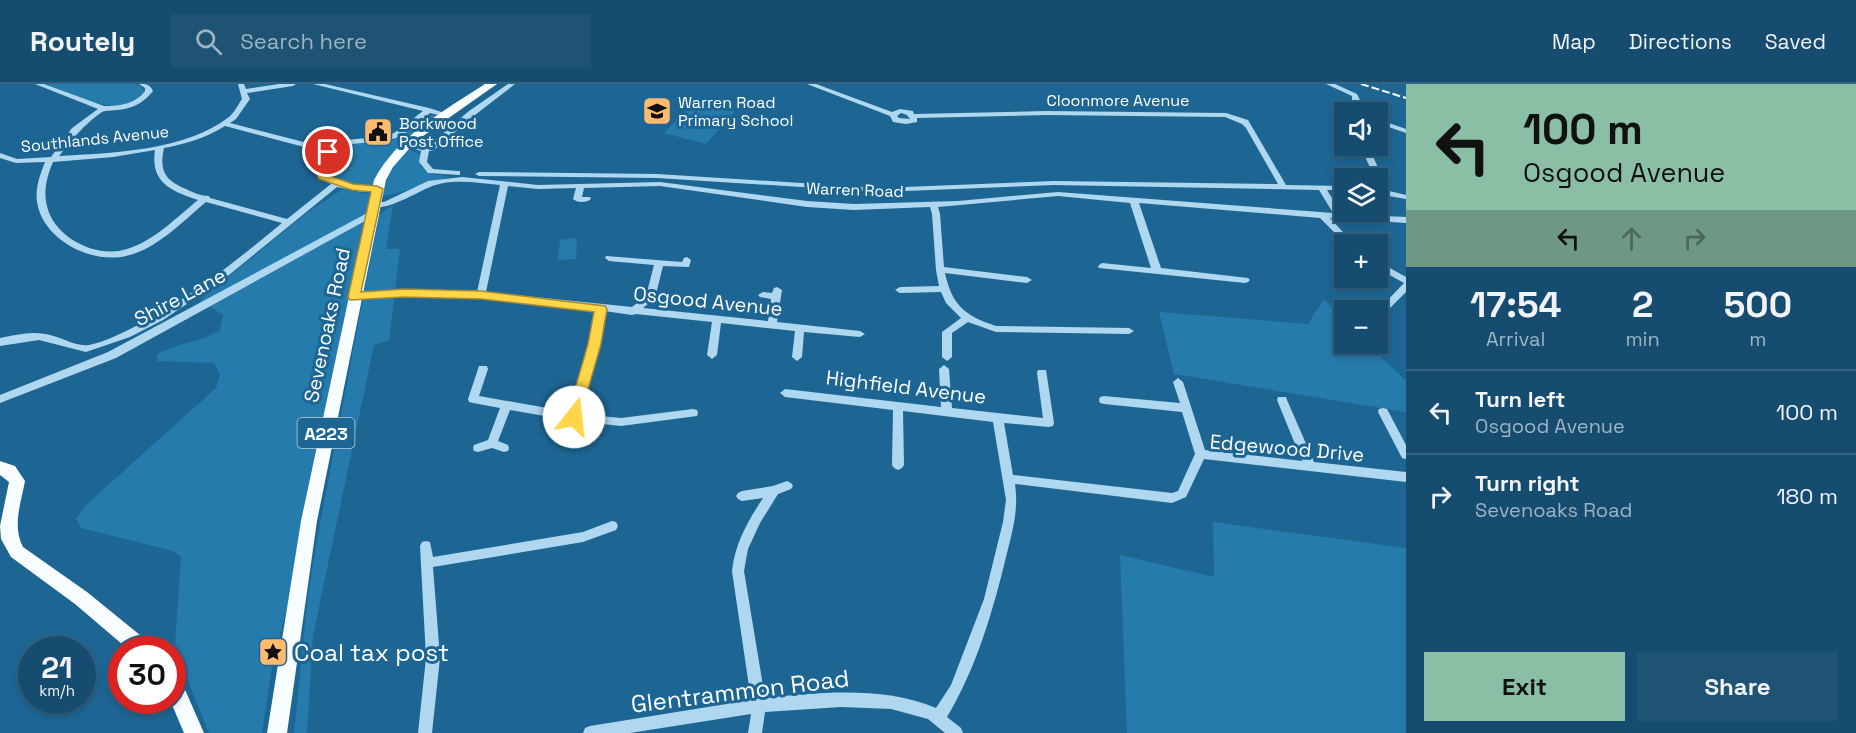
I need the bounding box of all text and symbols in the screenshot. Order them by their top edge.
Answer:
search box [171,14,591,68]
text: Routely [30,23,135,59]
icon: search [192,25,225,58]
text: Search here [240,27,367,55]
text: Map [1552,28,1596,55]
text: Directions [1629,28,1732,55]
text: Saved [1765,28,1826,55]
street label: Cloonmore Avenue [1046,90,1190,111]
place label: Warren Road Primary School [678,92,793,131]
school or university icon: Warren Road Primary School [641,95,673,127]
map controls [1334,102,1388,354]
button: sound [1334,102,1388,156]
text: 100 m [1523,103,1643,156]
icon: left [1424,108,1502,186]
place label: Borkwood Post Office [399,113,483,152]
public building icon: Borkwood Post Office [362,116,394,148]
street label: Southlands Avenue [20,121,170,157]
pin [302,126,353,177]
icon: arrive [311,135,344,168]
text: Osgood Avenue [1523,155,1725,190]
button: layers [1334,168,1388,222]
street label: Warren Road [806,178,904,202]
icon: left [1552,222,1585,255]
icon: ahead [1615,222,1648,255]
icon: right [1678,222,1711,255]
button: + [1334,234,1388,288]
street label: Sevenoaks Road [298,245,356,405]
street label: Shire Lane [130,262,230,332]
street label: Osgood Avenue [632,280,784,322]
text: 17:54 [1470,282,1561,328]
text: 2 [1632,282,1653,328]
text: 500 [1724,282,1792,328]
button: − [1334,300,1388,354]
text: Arrival [1486,326,1545,352]
text: min [1625,326,1660,352]
text: m [1749,326,1766,352]
street label: Highfield Avenue [824,364,988,410]
position arrow [542,385,606,449]
text: Turn left [1475,385,1565,413]
icon: left [1424,396,1457,429]
text: 100 m [1776,398,1838,426]
text: Osgood Avenue [1475,413,1625,439]
road number: A223 [298,418,354,448]
street label: Edgewood Drive [1209,428,1365,468]
text: Turn right [1475,469,1580,497]
icon: right [1424,480,1457,513]
text: 180 m [1776,482,1838,510]
text: Sevenoaks Road [1475,497,1632,523]
speed limit sign: 30 [108,636,186,714]
place icon: Coal tax post [257,636,289,668]
place label: Coal tax post [294,637,449,668]
text: 21 [41,648,73,687]
button: Exit [1424,652,1625,721]
button: Share [1637,652,1838,721]
street label: Glentrammon Road [629,662,851,720]
text: km/h [39,681,75,700]

